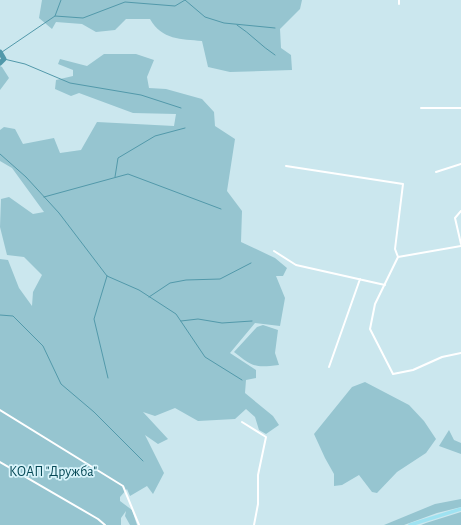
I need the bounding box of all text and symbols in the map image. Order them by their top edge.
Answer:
park label: КОАП "Дружба" [9,465,97,479]

